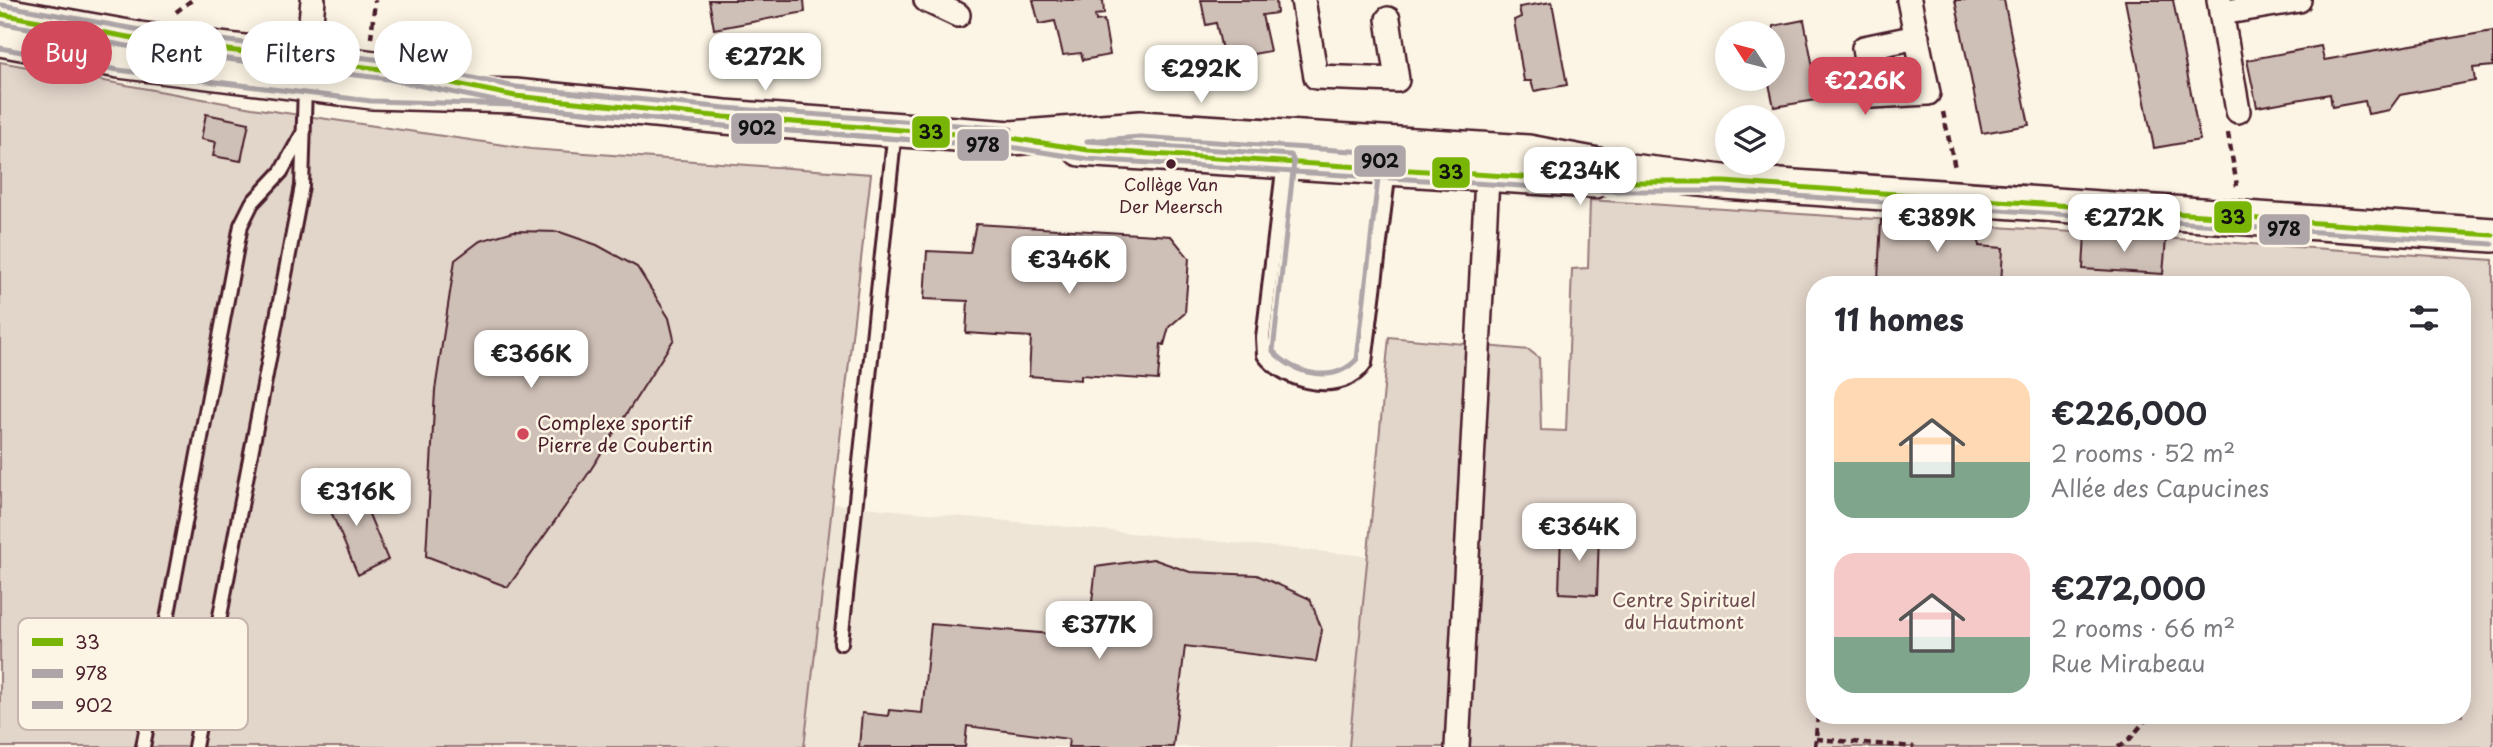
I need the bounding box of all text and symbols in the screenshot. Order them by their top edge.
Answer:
chip: Buy [21,21,112,84]
chip: Rent [126,21,227,84]
chip: Filters [241,21,360,84]
chip: New [374,21,472,84]
north arrow [1715,21,1785,91]
map controls [1715,21,1785,175]
pin: €272K [716,34,814,93]
text: €272K [725,38,805,73]
pin: €292K [1152,46,1250,105]
text: €292K [1161,50,1241,85]
pin: €226K [1816,58,1914,117]
text: €226K [1824,62,1906,97]
button: layers [1715,105,1785,175]
line badge: 902 [730,112,783,145]
text: 902 [738,113,776,141]
line badge: 33 [911,115,951,149]
text: 33 [919,117,943,145]
line badge: 978 [956,128,1010,162]
text: 978 [966,130,1000,158]
line badge: 902 [1353,144,1407,178]
text: 902 [1361,146,1399,174]
pin: €234K [1531,148,1629,207]
text: €234K [1540,152,1620,187]
line badge: 33 [1431,156,1471,189]
marker: Collège Van Der Meersch [1164,157,1178,171]
text: 33 [1439,157,1463,185]
place label: Collège Van Der Meersch [1119,171,1223,219]
pin: €389K [1888,194,1986,254]
pin: €272K [2075,194,2173,254]
text: €389K [1898,199,1976,234]
text: €272K [2084,199,2164,234]
line badge: 33 [2213,200,2253,234]
text: 33 [2221,202,2245,230]
line badge: 978 [2258,213,2311,246]
text: 978 [2267,214,2301,242]
pin: €346K [1020,236,1118,296]
text: €346K [1027,241,1111,276]
text: 11 homes [1834,296,1964,341]
icon: filters [2405,299,2443,337]
pin: €366K [482,330,580,390]
text: €366K [490,335,572,370]
text: €226,000 [2051,390,2207,435]
icon: home [1890,406,1974,490]
place label: Complexe sportif Pierre de Coubertin [537,408,713,458]
marker: Complexe sportif Pierre de Coubertin [515,426,531,442]
text: 2 rooms · 52 m² [2051,435,2235,470]
pin: €316K [307,468,405,528]
text: Allée des Capucines [2051,470,2269,505]
text: €316K [317,473,395,508]
pin: €364K [1530,504,1628,563]
text: €364K [1538,508,1620,543]
text: €272,000 [2051,565,2206,610]
icon: home [1890,581,1974,665]
park label: Centre Spirituel du Hautmont [1612,585,1756,635]
pin: €377K [1050,602,1148,661]
text: €377K [1062,606,1136,641]
text: 2 rooms · 66 m² [2051,610,2235,645]
legend [18,618,248,730]
text: 33 [75,627,100,655]
text: Rue Mirabeau [2051,645,2205,680]
text: 978 [75,658,108,686]
text: 902 [75,690,113,718]

